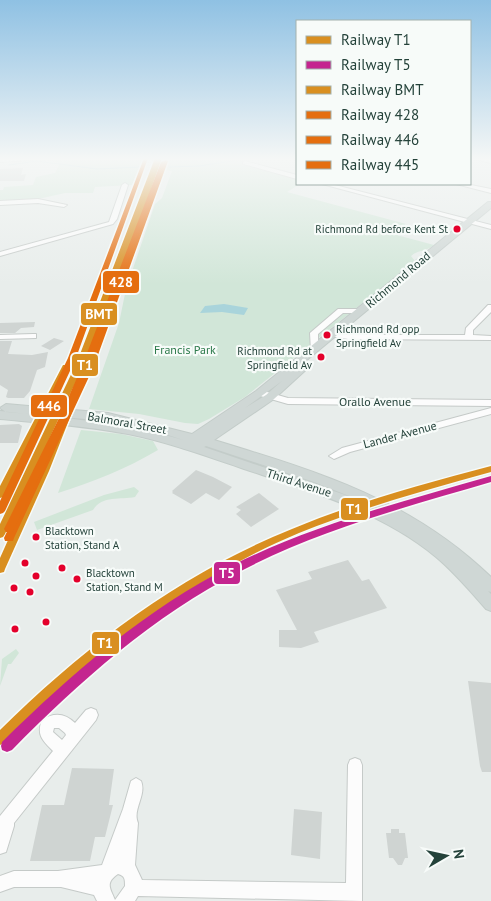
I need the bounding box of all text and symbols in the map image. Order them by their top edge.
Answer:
legend [296,20,471,185]
text: Railway T1 [341,30,411,49]
text: Railway T5 [341,55,411,74]
text: Railway BMT [341,80,424,99]
text: Railway 428 [341,105,419,124]
text: Railway 446 [341,130,419,149]
text: Railway 445 [341,155,419,174]
place label: Richmond Rd before Kent St [315,222,448,236]
marker: Richmond Rd before Kent St [452,224,462,234]
street label: Richmond Road [362,248,433,311]
line badge: 428 [102,270,140,294]
text: 428 [109,273,133,291]
line badge: BMT [80,302,118,326]
text: BMT [85,305,113,323]
place label: Richmond Rd opp Springfield Av [336,322,419,350]
marker: Richmond Rd opp Springfield Av [322,330,332,340]
park label: Francis Park [154,342,216,357]
place label: Richmond Rd at Springfield Av [237,344,313,372]
marker: Richmond Rd at Springfield Av [316,352,326,362]
line badge: T1 [71,353,99,377]
text: T1 [77,356,93,374]
line badge: 446 [30,394,68,418]
street label: Orallo Avenue [339,394,411,409]
text: 446 [37,397,61,415]
street label: Balmoral Street [86,408,168,437]
street label: Lander Avenue [362,418,438,452]
street label: Third Avenue [265,465,333,500]
line badge: T1 [340,497,369,521]
text: T1 [346,500,362,518]
place label: Blacktown Station, Stand A [45,524,120,552]
marker: Blacktown Station, Stand A [31,532,41,542]
unlabelled marker [20,558,30,568]
line badge: T5 [213,561,241,585]
unlabelled marker [57,563,67,573]
text: T5 [219,564,235,582]
place label: Blacktown Station, Stand M [86,566,163,594]
unlabelled marker [31,571,41,581]
marker: Blacktown Station, Stand M [72,574,82,584]
unlabelled marker [9,583,19,593]
unlabelled marker [25,587,35,597]
unlabelled marker [41,617,51,627]
unlabelled marker [10,624,20,634]
line badge: T1 [91,631,120,655]
text: T1 [97,634,113,652]
north arrow [421,831,471,881]
text: N [449,848,468,860]

